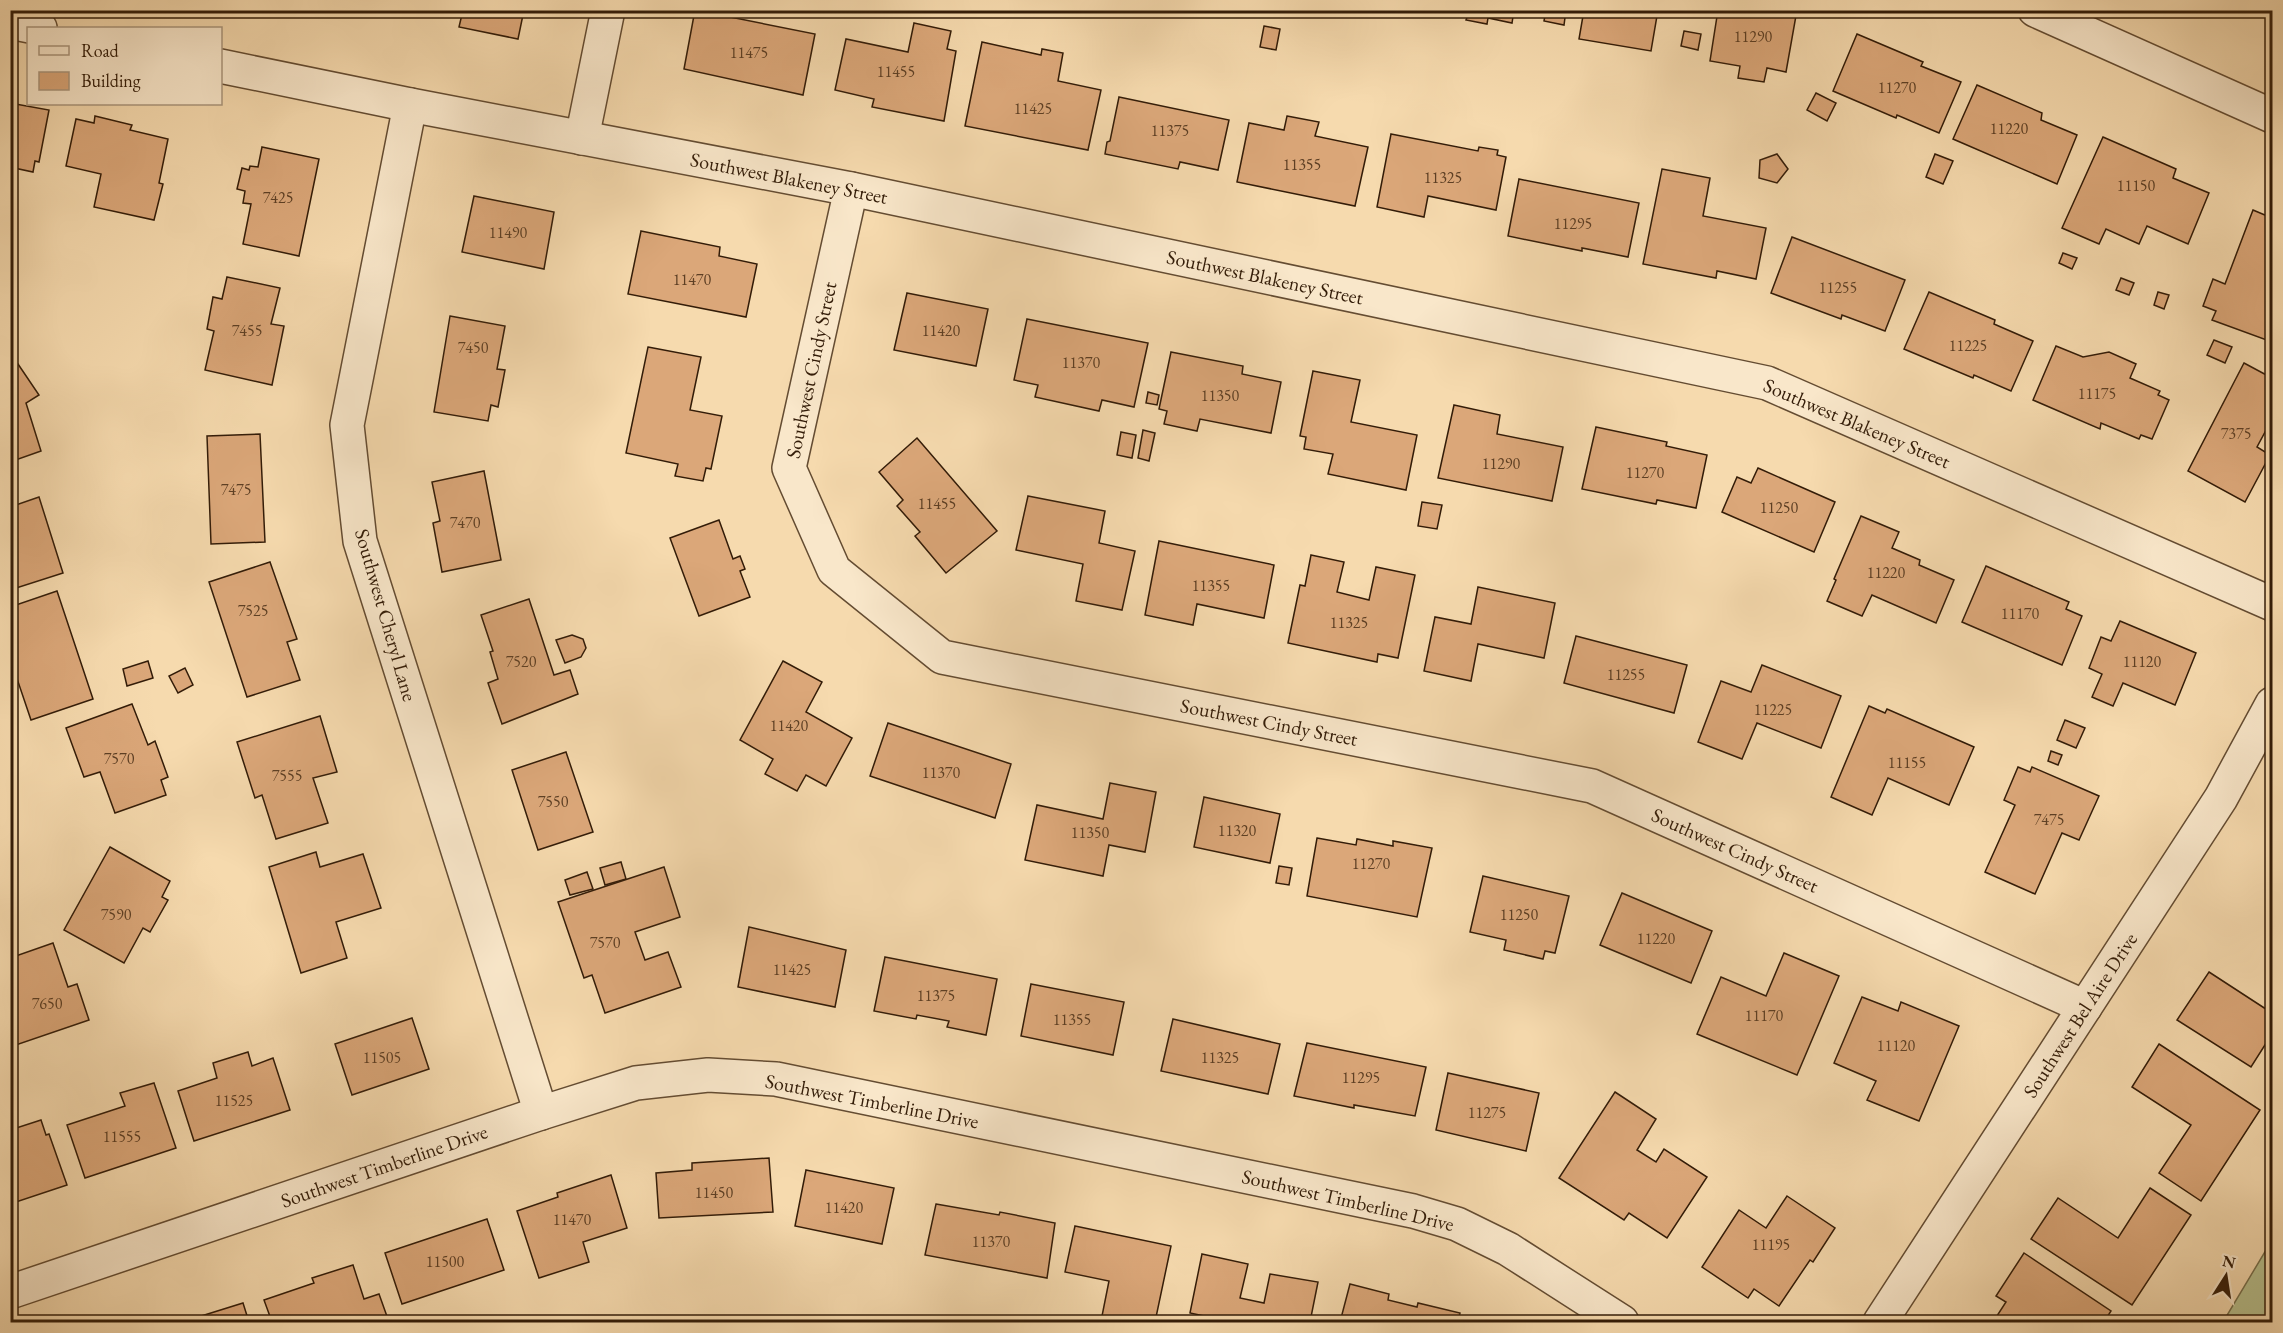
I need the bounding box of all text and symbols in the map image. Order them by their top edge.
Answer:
house number: 11290 [1734,26,1773,47]
legend [27,27,222,105]
text: Road [81,39,120,62]
house number: 11475 [730,42,768,63]
house number: 11455 [877,61,915,82]
text: Building [81,69,141,92]
house number: 11270 [1878,77,1917,98]
house number: 11425 [1014,98,1052,119]
house number: 11220 [1990,118,2029,139]
house number: 11375 [1151,120,1189,141]
street label: Southwest Blakeney Street [688,146,891,210]
house number: 11355 [1283,154,1321,175]
house number: 11325 [1424,167,1462,188]
house number: 11150 [2117,175,2156,196]
house number: 7425 [263,187,293,208]
house number: 11295 [1554,213,1592,234]
house number: 11490 [489,222,528,243]
street label: Southwest Blakeney Street [1164,243,1366,311]
house number: 11470 [673,269,712,290]
house number: 11255 [1819,277,1857,298]
street label: Southwest Cindy Street [780,279,843,461]
house number: 7455 [232,320,262,341]
house number: 11420 [922,320,961,341]
house number: 11225 [1949,335,1987,356]
house number: 7450 [458,337,489,358]
house number: 11370 [1062,352,1101,373]
street label: Southwest Blakeney Street [1760,372,1955,474]
house number: 11175 [2078,383,2116,404]
house number: 11350 [1201,385,1240,406]
house number: 7375 [2221,423,2251,444]
house number: 11290 [1482,453,1521,474]
house number: 11270 [1626,462,1665,483]
house number: 7475 [221,479,251,500]
house number: 11455 [918,493,956,514]
house number: 11250 [1760,497,1799,518]
house number: 7470 [450,512,481,533]
street label: Southwest Cheryl Lane [349,526,423,704]
house number: 11220 [1867,562,1906,583]
house number: 11355 [1192,575,1230,596]
house number: 7525 [238,600,268,621]
house number: 11170 [2001,603,2040,624]
house number: 11325 [1330,612,1368,633]
house number: 7520 [506,651,537,672]
house number: 11120 [2123,651,2162,672]
house number: 11255 [1607,664,1645,685]
street label: Southwest Cindy Street [1178,692,1361,752]
house number: 11225 [1754,699,1792,720]
house number: 11420 [770,715,809,736]
house number: 7570 [104,748,135,769]
house number: 11155 [1888,752,1926,773]
house number: 11370 [922,762,961,783]
house number: 7555 [272,765,302,786]
house number: 7550 [538,791,569,812]
street label: Southwest Cindy Street [1647,802,1823,899]
house number: 7475 [2034,809,2064,830]
house number: 11320 [1218,820,1257,841]
house number: 11350 [1071,822,1110,843]
house number: 11270 [1352,853,1391,874]
house number: 7590 [101,904,132,925]
house number: 11250 [1500,904,1539,925]
street label: Southwest Bel Aire Drive [2017,927,2143,1103]
house number: 11220 [1637,928,1676,949]
house number: 7570 [590,932,621,953]
house number: 11425 [773,959,811,980]
house number: 11375 [917,985,955,1006]
house number: 7650 [32,993,63,1014]
house number: 11170 [1745,1005,1784,1026]
house number: 11355 [1053,1009,1091,1030]
house number: 11120 [1877,1035,1916,1056]
house number: 11505 [363,1047,401,1068]
house number: 11325 [1201,1047,1239,1068]
house number: 11295 [1342,1067,1380,1088]
street label: Southwest Timberline Drive [763,1068,981,1134]
house number: 11525 [215,1090,253,1111]
house number: 11275 [1468,1102,1506,1123]
street label: Southwest Timberline Drive [277,1118,491,1214]
house number: 11555 [103,1126,141,1147]
street label: Southwest Timberline Drive [1239,1163,1457,1237]
house number: 11450 [695,1182,734,1203]
house number: 11420 [825,1197,864,1218]
house number: 11470 [553,1209,592,1230]
house number: 11370 [972,1231,1011,1252]
house number: 11195 [1752,1234,1790,1255]
north arrow [2196,1246,2256,1306]
text: N [2220,1250,2238,1273]
house number: 11500 [426,1251,465,1272]

